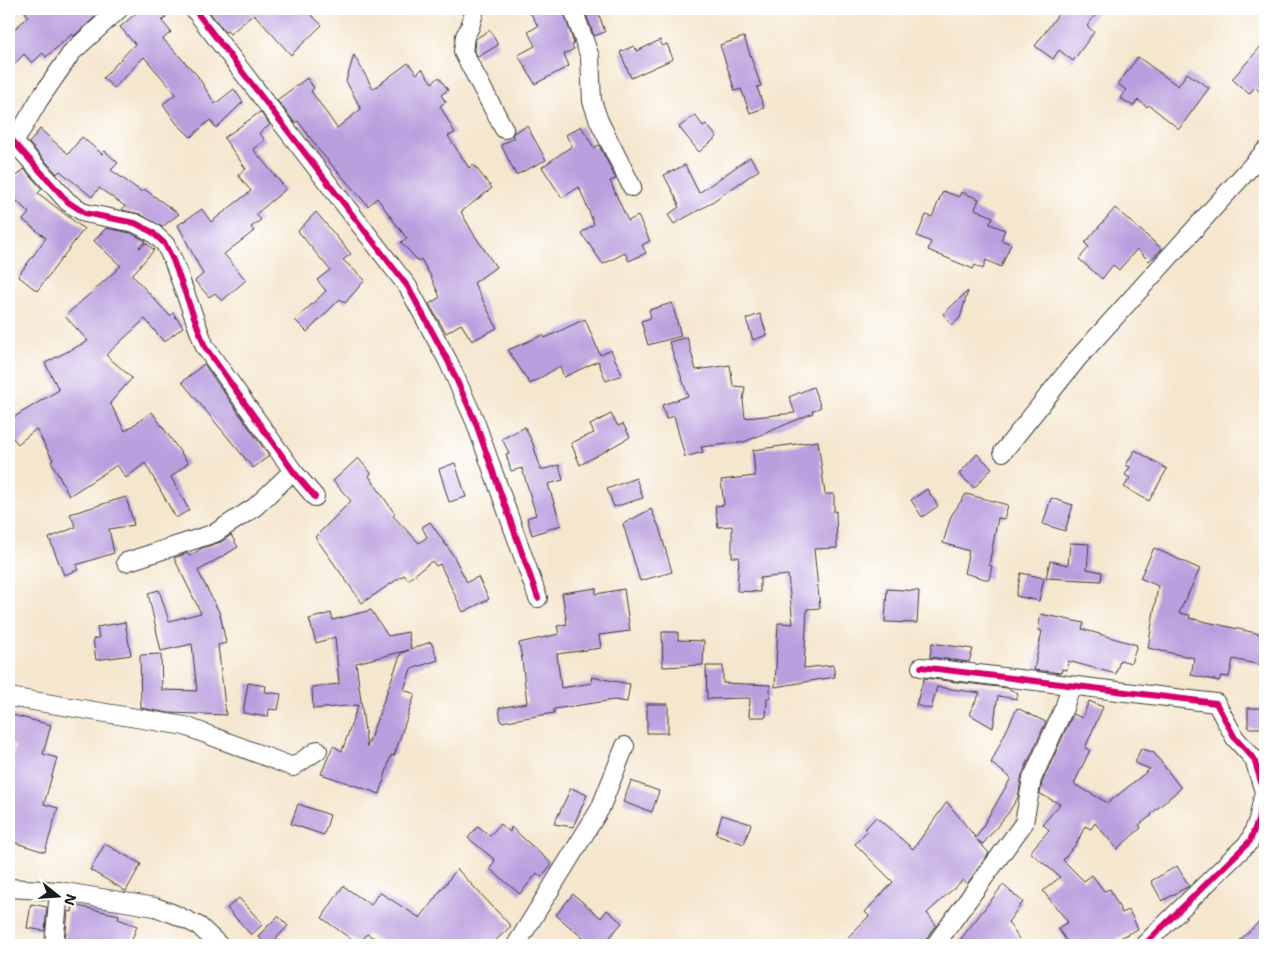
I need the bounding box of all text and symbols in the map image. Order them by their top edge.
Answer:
north arrow [32,872,82,922]
text: N [60,892,81,908]

